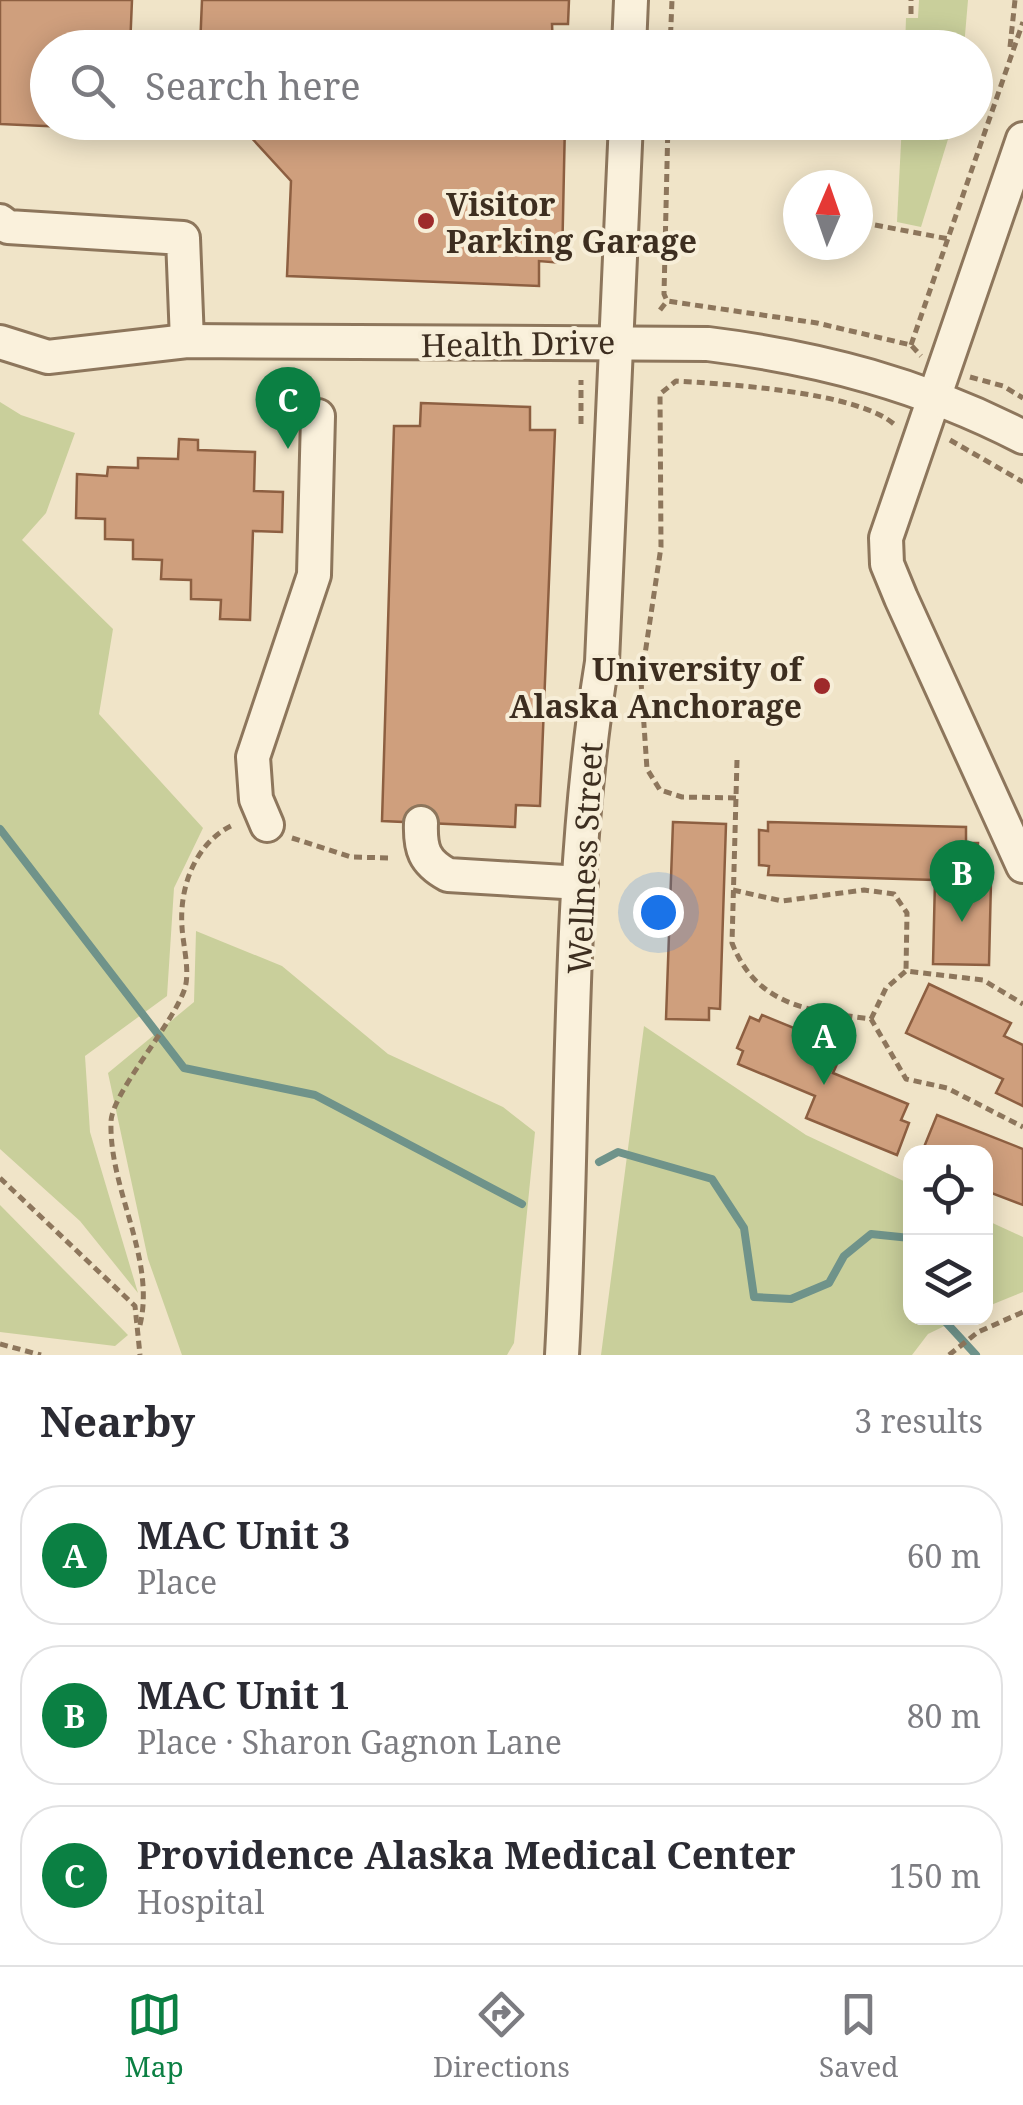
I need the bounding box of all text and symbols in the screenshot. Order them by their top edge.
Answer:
search box [30,30,993,140]
icon: search [65,58,120,113]
text: Search here [145,59,361,111]
north arrow [783,170,873,260]
place label: Visitor Parking Garage [446,182,697,262]
marker: Visitor Parking Garage [415,210,437,232]
street label: Health Drive [420,320,616,366]
pin: C [256,366,320,449]
place label: University of Alaska Anchorage [509,647,805,727]
marker: University of Alaska Anchorage [811,675,833,697]
street label: Wellness Street [556,741,612,975]
pin: B [930,840,994,922]
your location [633,887,684,938]
pin: A [792,1002,856,1085]
map controls [903,1145,993,1325]
button: locate [903,1145,993,1235]
button: layers [903,1235,993,1325]
text: Nearby [40,1392,195,1449]
text: 3 results [854,1399,983,1442]
text: MAC Unit 3 [137,1508,350,1560]
text: A [62,1534,87,1577]
text: 60 m [907,1534,981,1577]
text: Place [137,1560,217,1603]
text: MAC Unit 1 [137,1668,350,1720]
text: B [64,1694,85,1737]
text: 80 m [907,1694,981,1737]
text: Place · Sharon Gagnon Lane [137,1720,562,1763]
text: Providence Alaska Medical Center [137,1828,796,1880]
text: C [64,1854,85,1897]
text: 150 m [889,1854,981,1897]
text: Hospital [137,1880,264,1923]
tab: Map [125,1987,184,2085]
tab: Directions [433,1987,570,2085]
tab: Saved [819,1987,898,2085]

